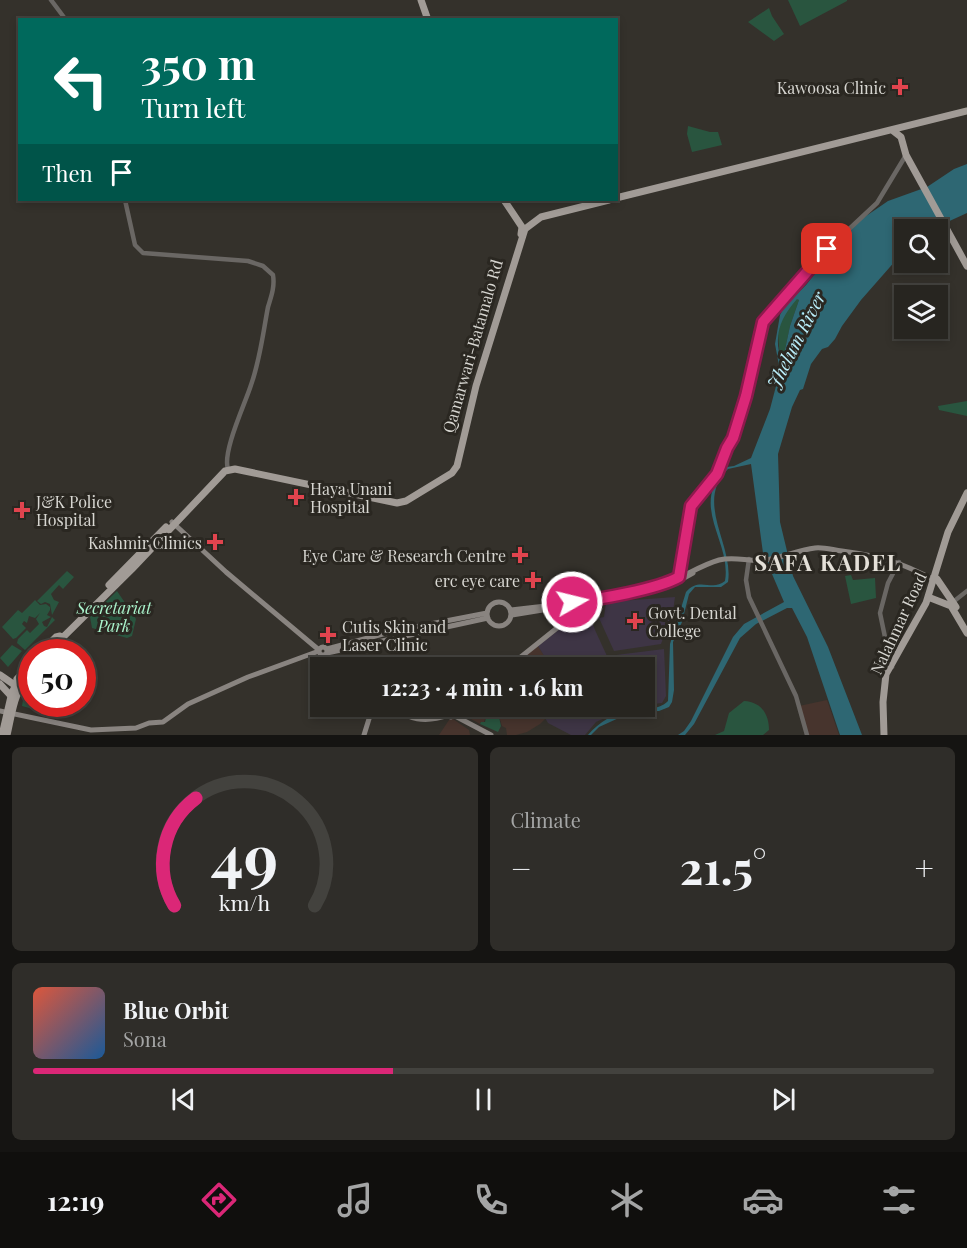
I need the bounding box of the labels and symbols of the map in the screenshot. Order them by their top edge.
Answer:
place label: Kawoosa Clinic [777,77,886,98]
marker: Kawoosa Clinic [891,78,909,96]
pin [801,223,852,274]
street label: Qamarwari-Batamalo Rd [437,257,507,435]
water label: Jhelum River [761,286,831,392]
place label: Haya Unani Hospital [310,478,392,517]
marker: Haya Unani Hospital [287,488,305,506]
place label: J&K Police Hospital [35,491,112,530]
marker: J&K Police Hospital [13,501,31,519]
place label: Kashmir Clinics [88,532,202,553]
marker: Kashmir Clinics [206,533,224,551]
place label: Eye Care & Research Centre [302,545,506,566]
marker: Eye Care & Research Centre [511,546,529,564]
district label: SAFA KADEL [754,547,902,577]
street label: Nalahmar Road [865,569,931,677]
place label: erc eye care [435,570,520,591]
position arrow [540,570,604,634]
marker: erc eye care [524,571,542,589]
park label: Secretariat Park [75,597,152,636]
place label: Govt. Dental College [648,602,737,641]
marker: Govt. Dental College [626,612,644,630]
place label: Cutis Skin and Laser Clinic [342,616,446,655]
marker: Cutis Skin and Laser Clinic [319,626,337,644]
speed limit sign: 50 [18,639,96,717]

